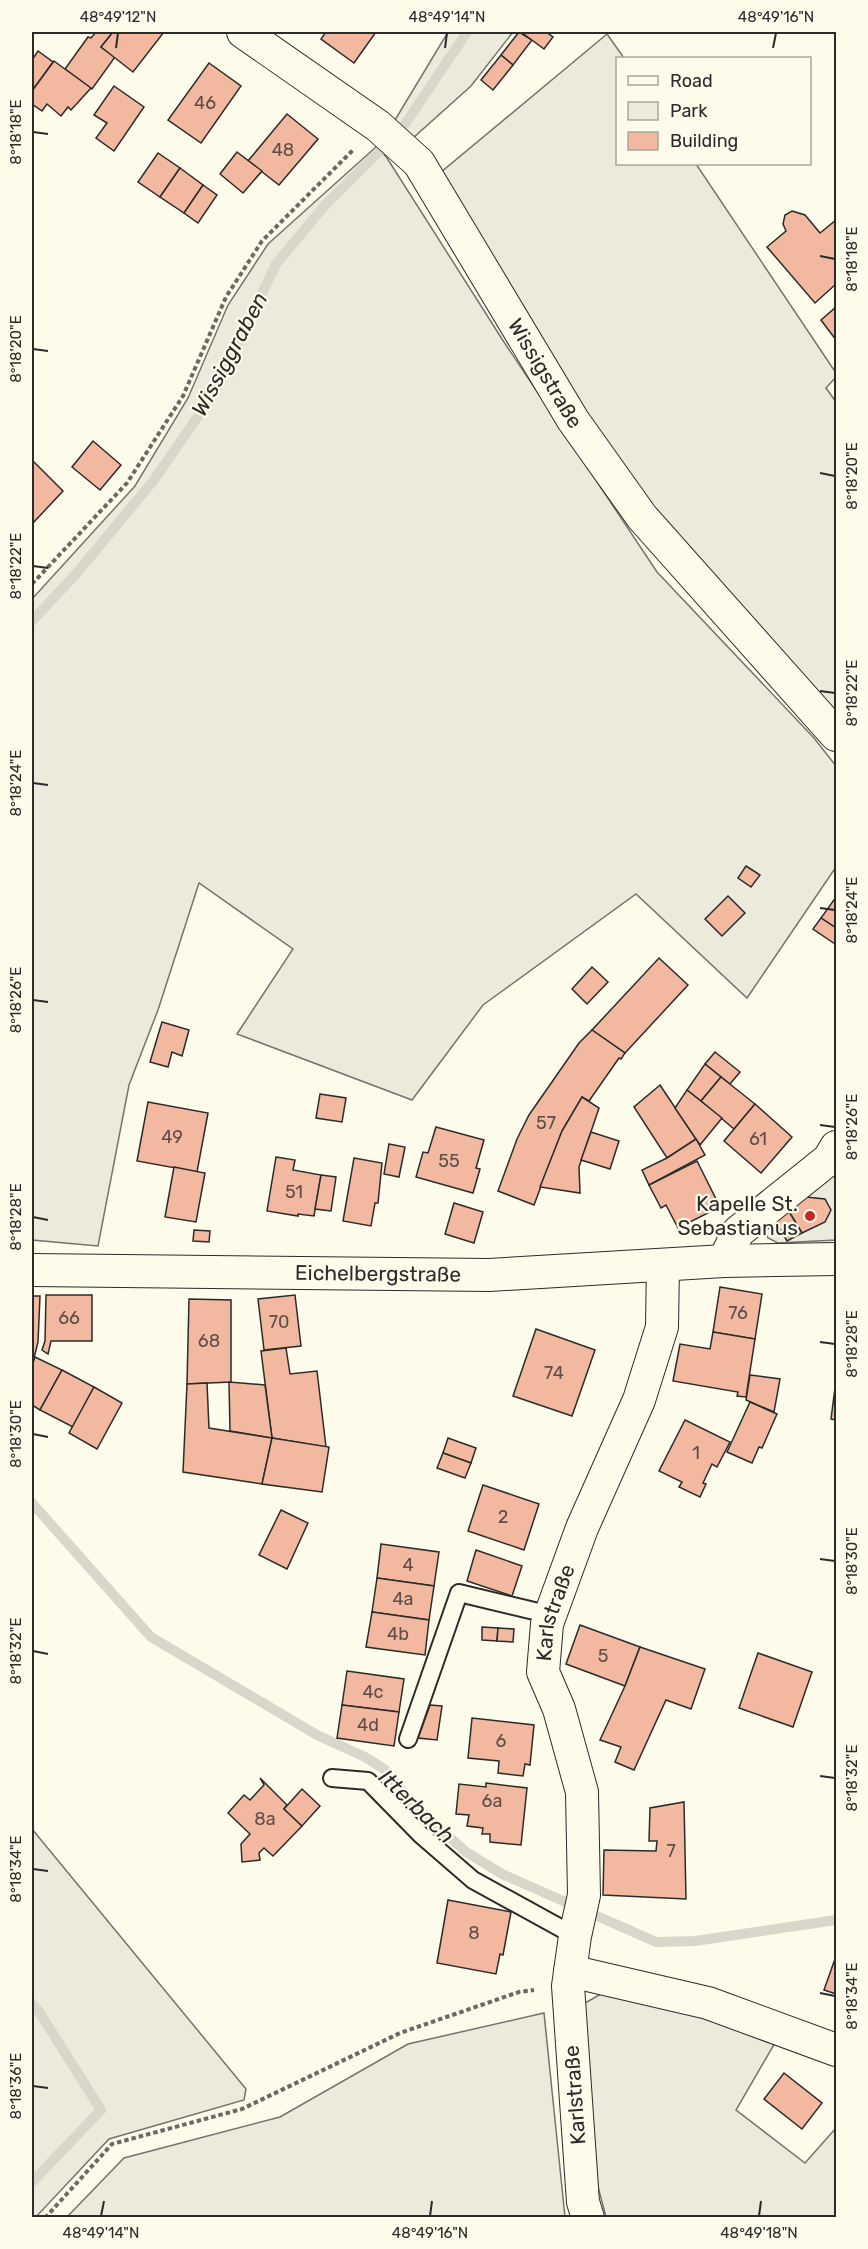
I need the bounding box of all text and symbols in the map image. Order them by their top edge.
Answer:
text: 48°49'12"N [80,8,156,26]
text: 48°49'14"N [409,8,485,26]
text: 48°49'16"N [738,8,814,26]
legend [616,57,811,165]
text: Road [670,70,713,92]
house number: 46 [194,92,216,114]
text: 8°18'18"E [7,99,25,165]
text: Park [670,100,708,122]
text: Building [670,130,738,152]
house number: 48 [272,139,294,161]
text: 8°18'18"E [843,226,861,292]
water label: Wissiggraben [185,288,273,421]
street label: Wissigstraße [503,314,588,433]
text: 8°18'20"E [7,315,25,383]
text: 8°18'20"E [843,442,861,510]
text: 8°18'22"E [7,533,25,599]
text: 8°18'22"E [843,660,861,726]
text: 8°18'24"E [7,750,25,816]
text: 8°18'24"E [843,877,861,943]
text: 8°18'26"E [7,967,25,1033]
text: 8°18'26"E [843,1094,861,1160]
house number: 57 [536,1112,556,1134]
house number: 49 [161,1126,183,1148]
house number: 61 [749,1128,767,1150]
house number: 55 [438,1150,460,1172]
house number: 51 [285,1181,303,1203]
text: 8°18'28"E [7,1183,25,1251]
place label: Kapelle St. Sebastianus [677,1191,798,1240]
marker: Kapelle St. Sebastianus [803,1209,817,1223]
street label: Eichelbergstraße [295,1260,461,1287]
house number: 76 [728,1302,748,1324]
house number: 66 [58,1307,80,1329]
text: 8°18'28"E [843,1310,861,1378]
house number: 70 [269,1311,289,1333]
house number: 68 [198,1330,220,1352]
house number: 74 [544,1362,564,1384]
text: 8°18'30"E [7,1400,25,1468]
house number: 1 [692,1442,700,1464]
house number: 2 [498,1506,508,1528]
text: 8°18'30"E [843,1527,861,1595]
house number: 4 [402,1554,414,1576]
street label: Karlstraße [531,1561,580,1662]
house number: 4a [392,1588,414,1610]
text: 8°18'32"E [7,1617,25,1685]
house number: 4b [387,1623,409,1645]
house number: 5 [598,1645,608,1667]
house number: 4c [362,1681,384,1703]
house number: 4d [357,1714,379,1736]
house number: 6 [496,1730,507,1752]
text: 8°18'32"E [843,1744,861,1812]
water label: Itterbach [373,1764,460,1849]
house number: 6a [482,1790,502,1812]
house number: 8a [254,1808,276,1830]
text: 8°18'34"E [7,1835,25,1903]
house number: 7 [666,1840,676,1862]
house number: 8 [468,1922,480,1944]
text: 8°18'34"E [843,1962,861,2030]
street label: Karlstraße [559,2044,590,2146]
text: 8°18'36"E [7,2053,25,2119]
text: 48°49'14"N [63,2224,139,2242]
text: 48°49'16"N [392,2224,468,2242]
text: 48°49'18"N [720,2224,798,2242]

